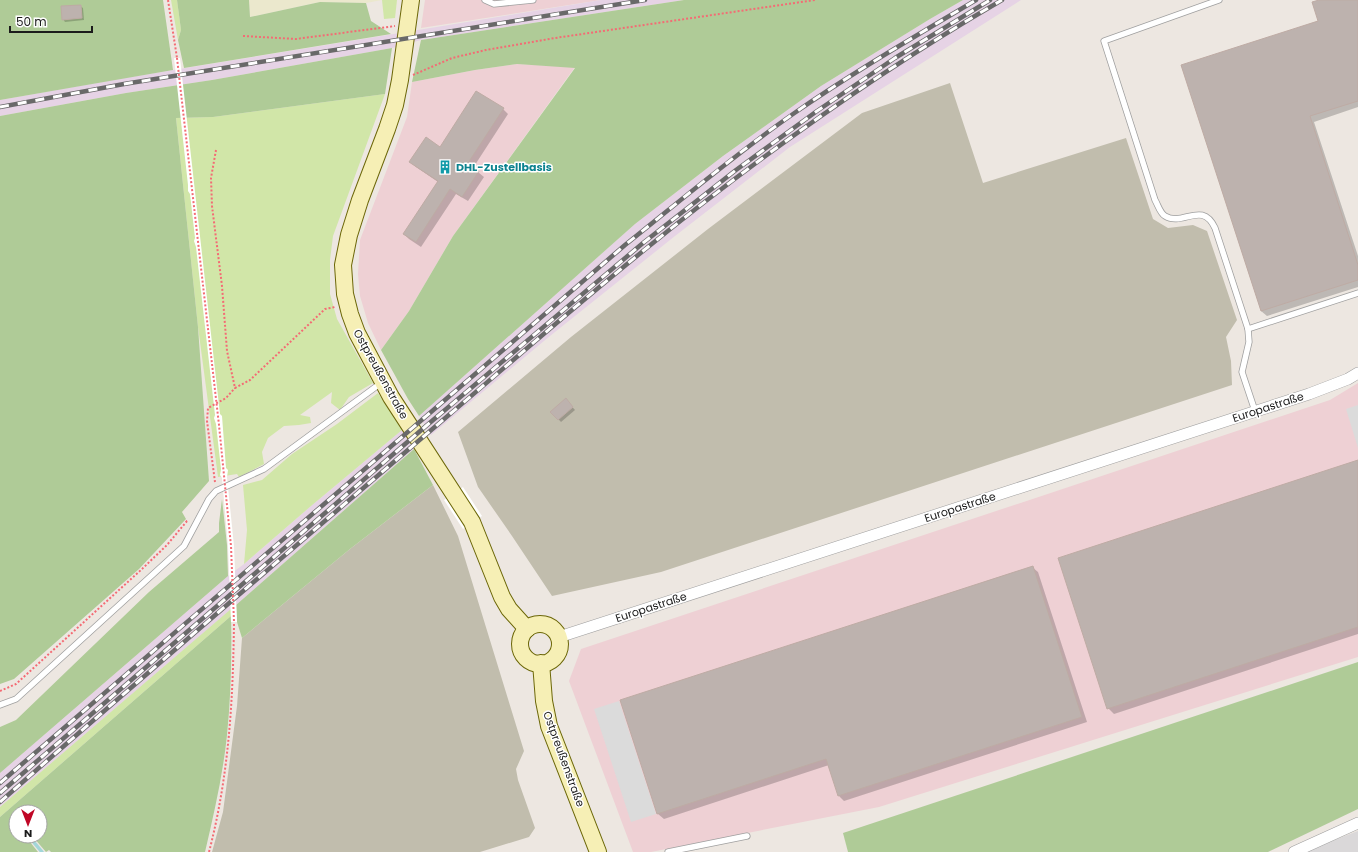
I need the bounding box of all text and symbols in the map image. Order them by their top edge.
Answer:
scale bar [10,8,92,34]
text: 50 m [16,13,47,30]
building icon: DHL-Zustellbasis [437,159,453,175]
place label: DHL-Zustellbasis [456,159,552,175]
street label: Ostpreußenstraße [350,326,413,422]
street label: Europastraße [1230,388,1306,426]
street label: Europastraße [922,488,998,526]
street label: Europastraße [613,588,689,626]
street label: Ostpreußenstraße [539,709,589,809]
north arrow [8,804,48,844]
text: N [24,826,32,842]

